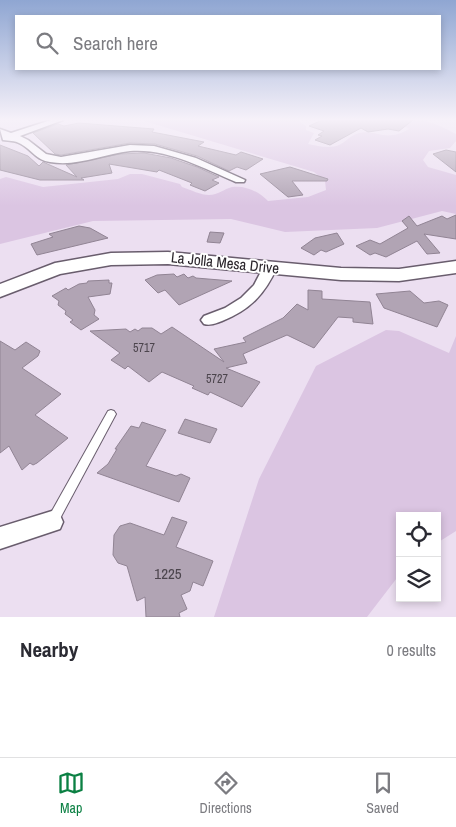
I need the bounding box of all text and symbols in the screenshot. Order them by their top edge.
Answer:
search box [15,15,441,70]
icon: search [33,29,61,57]
text: Search here [73,30,158,56]
street label: La Jolla Mesa Drive [170,246,280,279]
house number: 5717 [133,340,155,356]
house number: 5727 [206,371,228,387]
map controls [396,512,441,602]
button: locate [396,512,441,557]
button: layers [396,557,441,602]
house number: 1225 [154,563,182,584]
text: Nearby [20,635,78,664]
text: 0 results [386,639,436,661]
tab: Map [57,769,85,817]
tab: Directions [200,769,252,817]
tab: Saved [366,769,399,817]

